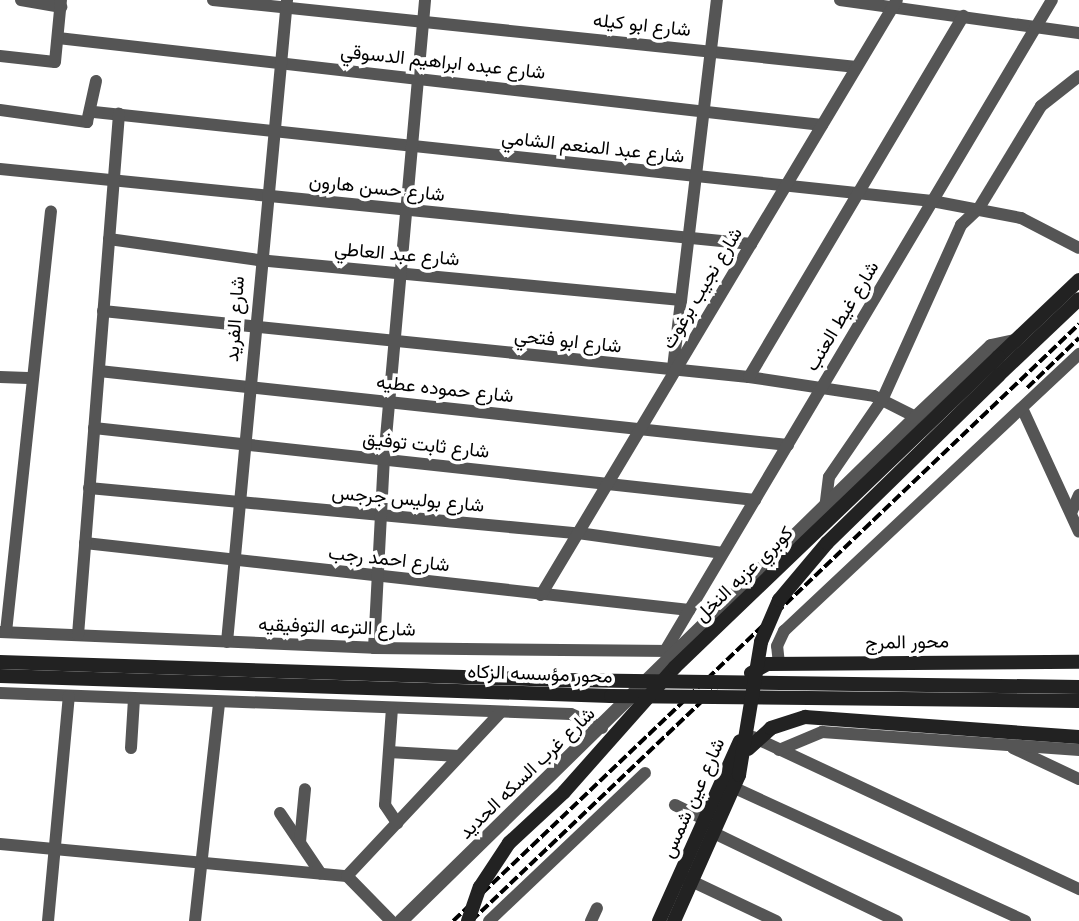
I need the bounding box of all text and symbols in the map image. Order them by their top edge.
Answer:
street label: شارع ابو كيله [592,9,692,41]
street label: شارع عبده ابراهيم الدسوقي [339,40,547,84]
street label: شارع عبد المنعم الشامي [500,126,686,168]
street label: شارع حسن هارون [308,170,446,206]
street label: شارع نجيب برغوث [657,223,747,353]
street label: شارع عبد العاطي [334,237,460,271]
street label: شارع غيط العنب [800,257,884,375]
street label: شارع الفريد [221,275,249,363]
street label: شارع ابو فتحي [513,324,623,358]
street label: شارع حموده عطيه [375,370,515,408]
street label: شارع ثابت توفيق [361,427,491,463]
street label: شارع بوليس جرجس [331,481,485,517]
street label: كوبري عزبه النخل [690,521,798,627]
street label: شارع احمد رجب [327,541,451,577]
street label: شارع الترعه التوفيقيه [258,613,416,641]
street label: محور المرج [865,630,949,654]
street label: محور مؤسسه الزكاه [467,660,613,688]
street label: شارع غرب السكه الحديد [454,702,600,844]
street label: شارع عين شمس [656,734,730,862]

